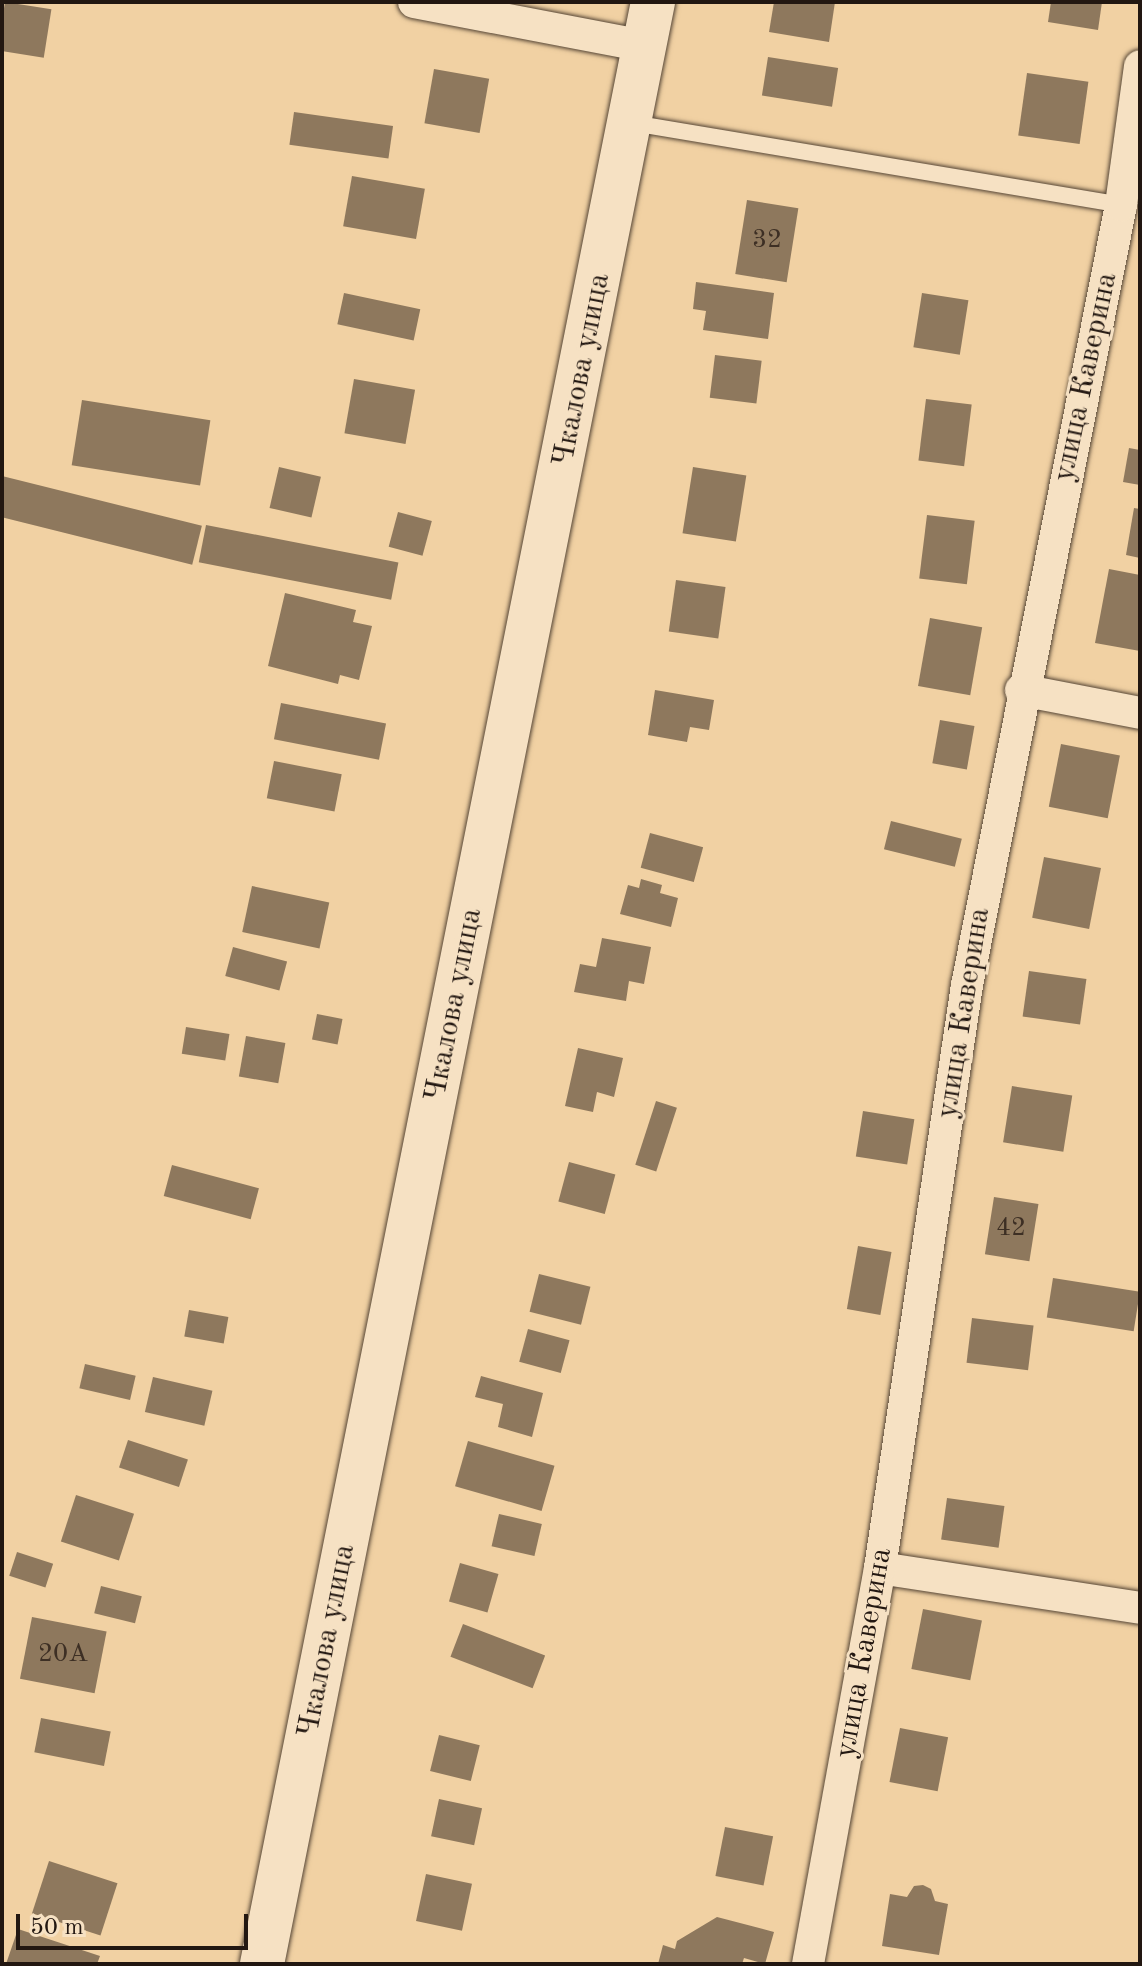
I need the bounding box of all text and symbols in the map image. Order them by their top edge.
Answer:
house number: 32 [752,225,782,257]
street label: улица Каверина [1046,269,1126,485]
street label: Чкалова улица [546,270,618,470]
street label: Чкалова улица [418,905,490,1105]
street label: улица Каверина [930,905,998,1121]
house number: 42 [996,1213,1026,1245]
street label: Чкалова улица [291,1541,363,1741]
street label: улица Каверина [828,1545,900,1761]
house number: 20А [38,1639,88,1671]
scale bar [20,1898,252,1948]
text: 50 m [30,1916,84,1940]

